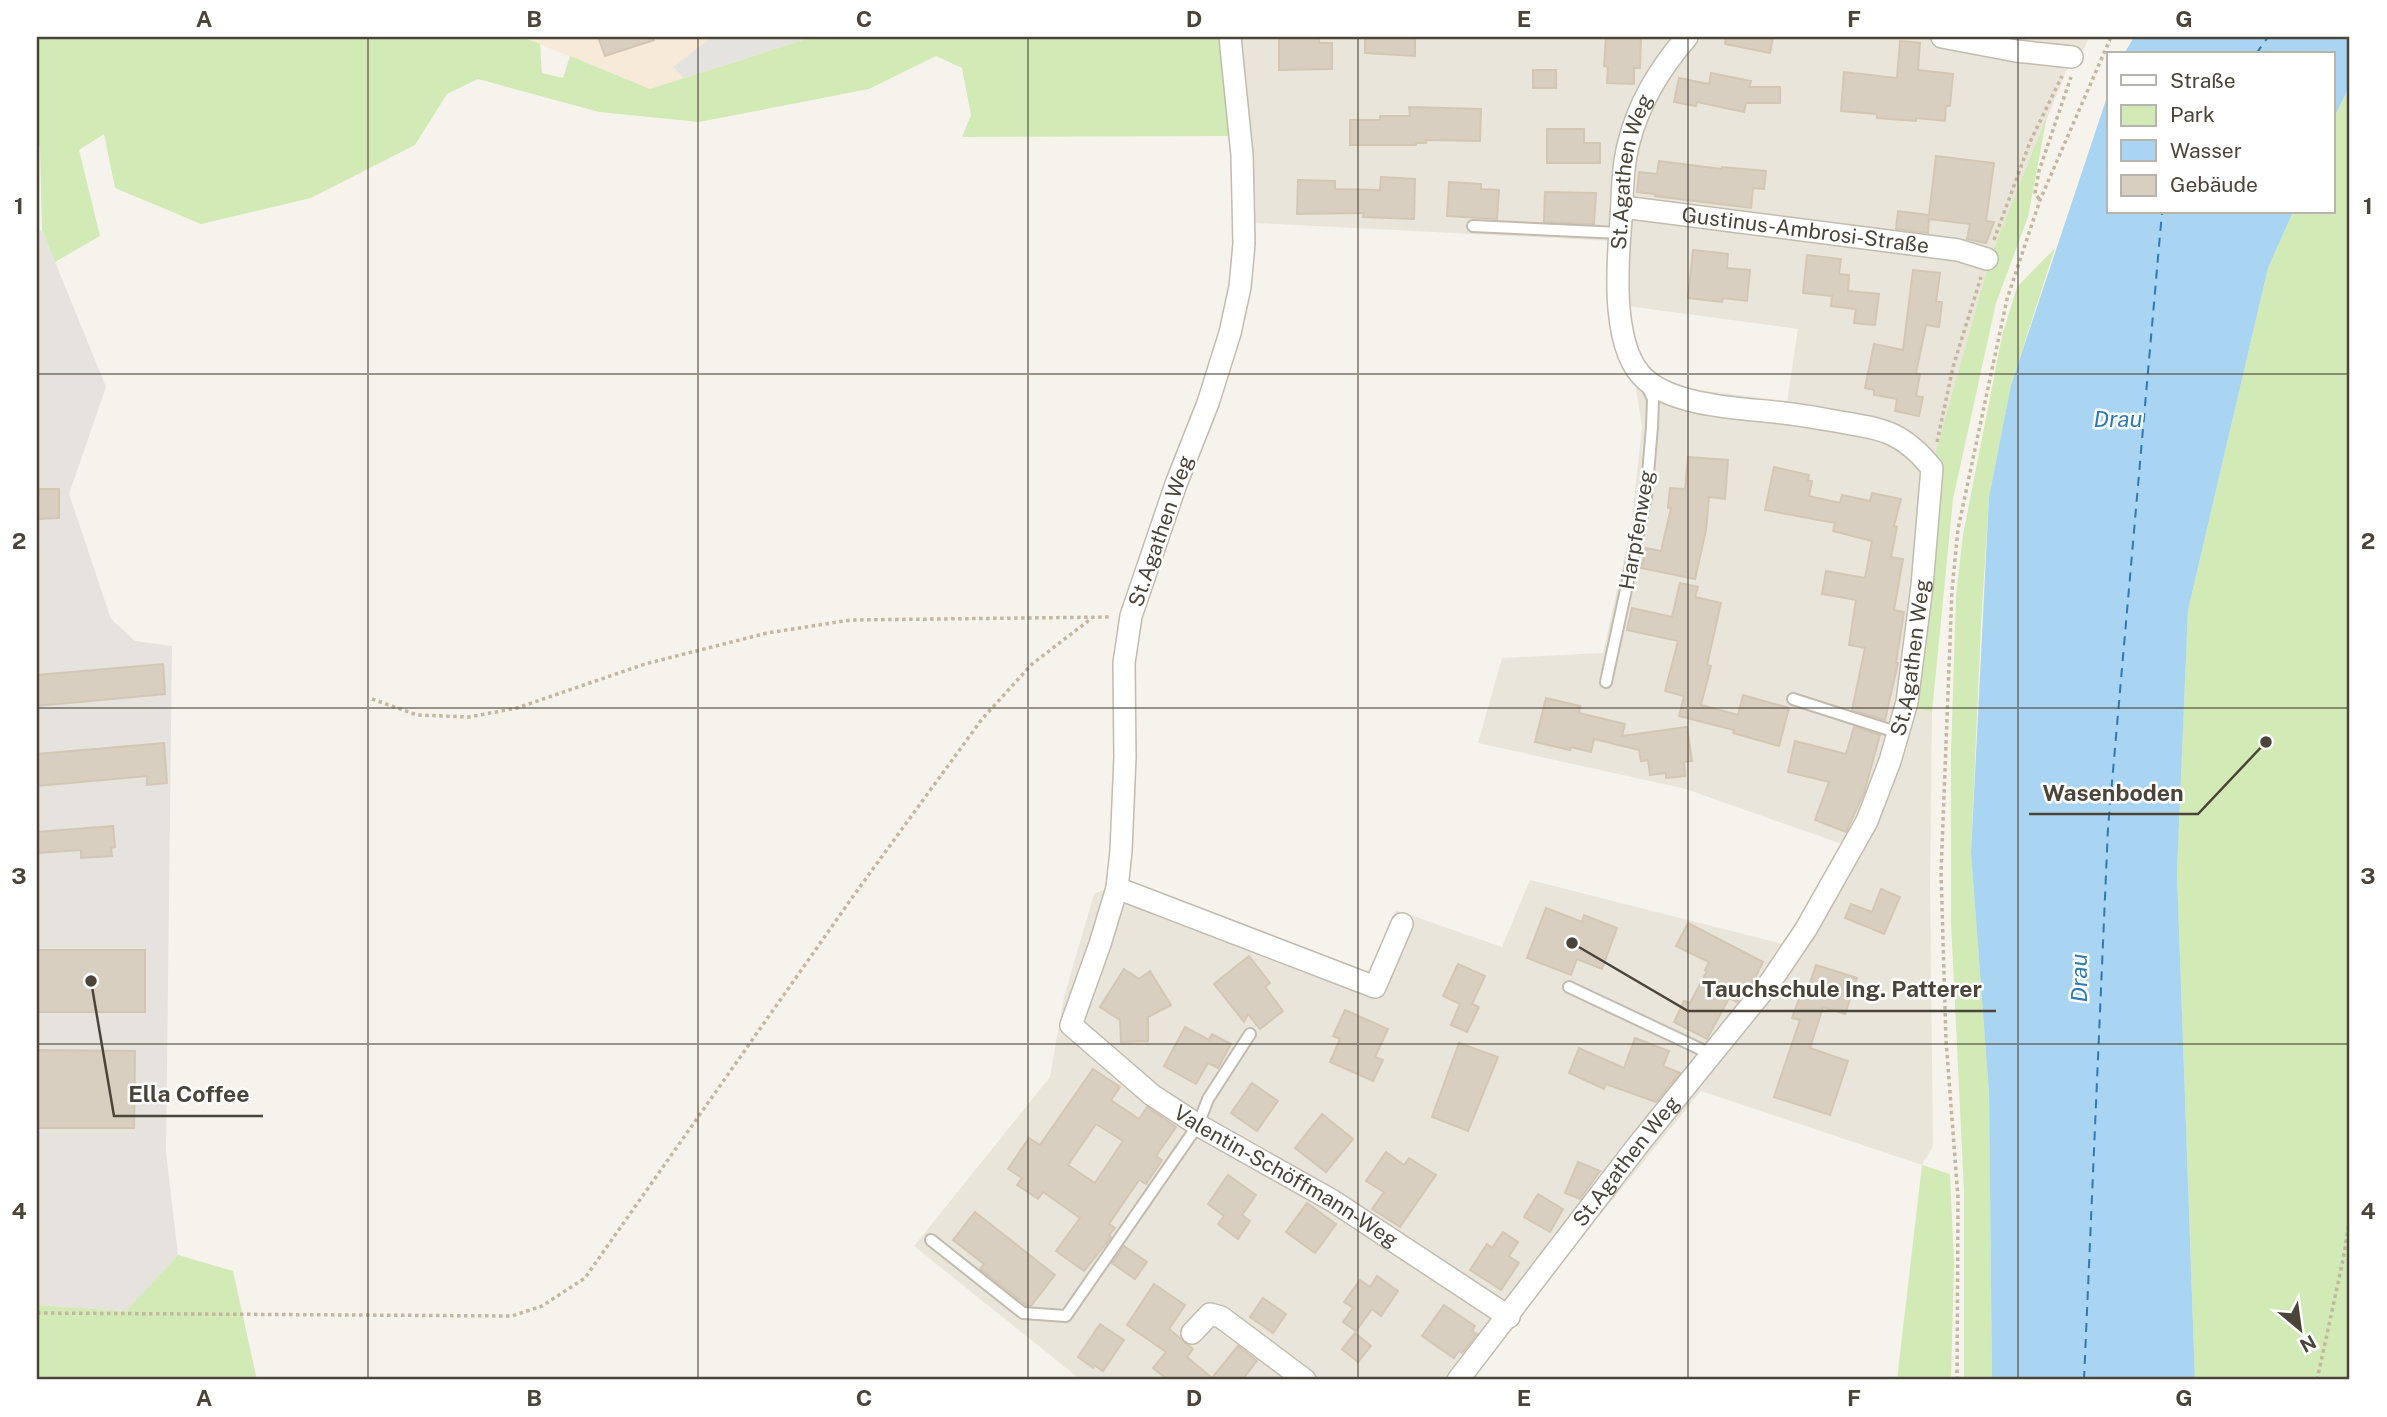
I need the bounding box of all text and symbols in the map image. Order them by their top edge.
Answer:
text: A [196,5,213,32]
text: B [526,5,542,32]
text: C [856,5,872,32]
text: D [1186,5,1202,32]
text: E [1517,5,1531,32]
text: F [1847,5,1861,32]
text: G [2175,5,2193,32]
legend [2107,52,2334,214]
text: Straße [2170,68,2236,93]
street label: St.Agathen Weg [1606,89,1658,251]
text: Park [2170,102,2215,127]
text: Wasser [2170,138,2242,163]
text: Gebäude [2170,172,2258,197]
text: 1 [14,192,24,219]
text: 1 [2363,192,2373,219]
street label: Gustinus-Ambrosi-Straße [1680,202,1931,258]
water label: Drau [2094,405,2142,432]
street label: St.Agathen Weg [1123,452,1198,610]
street label: Harpfenweg [1614,468,1659,592]
text: 2 [12,527,26,554]
text: 2 [2361,527,2375,554]
street label: St.Agathen Weg [1885,578,1935,739]
callout: Wasenboden [2029,770,2198,814]
text: Wasenboden [2042,779,2184,806]
text: 3 [11,862,27,889]
text: 3 [2360,862,2376,889]
water label: Drau [2065,954,2092,1002]
callout: Tauchschule Ing. Patterer [1688,967,1996,1011]
text: Tauchschule Ing. Patterer [1702,975,1982,1002]
callout: Ella Coffee [114,1072,263,1116]
text: Ella Coffee [128,1080,250,1107]
street label: St.Agathen Weg [1567,1091,1685,1231]
street label: Valentin-Schöffmann-Weg [1169,1100,1403,1252]
text: 4 [11,1197,27,1224]
text: 4 [2360,1197,2376,1224]
north arrow [2264,1294,2334,1364]
text: N [2296,1331,2320,1357]
text: A [196,1384,213,1411]
text: B [526,1384,542,1411]
text: C [856,1384,872,1411]
text: D [1186,1384,1202,1411]
text: E [1517,1384,1531,1411]
text: F [1847,1384,1861,1411]
text: G [2175,1384,2193,1411]

